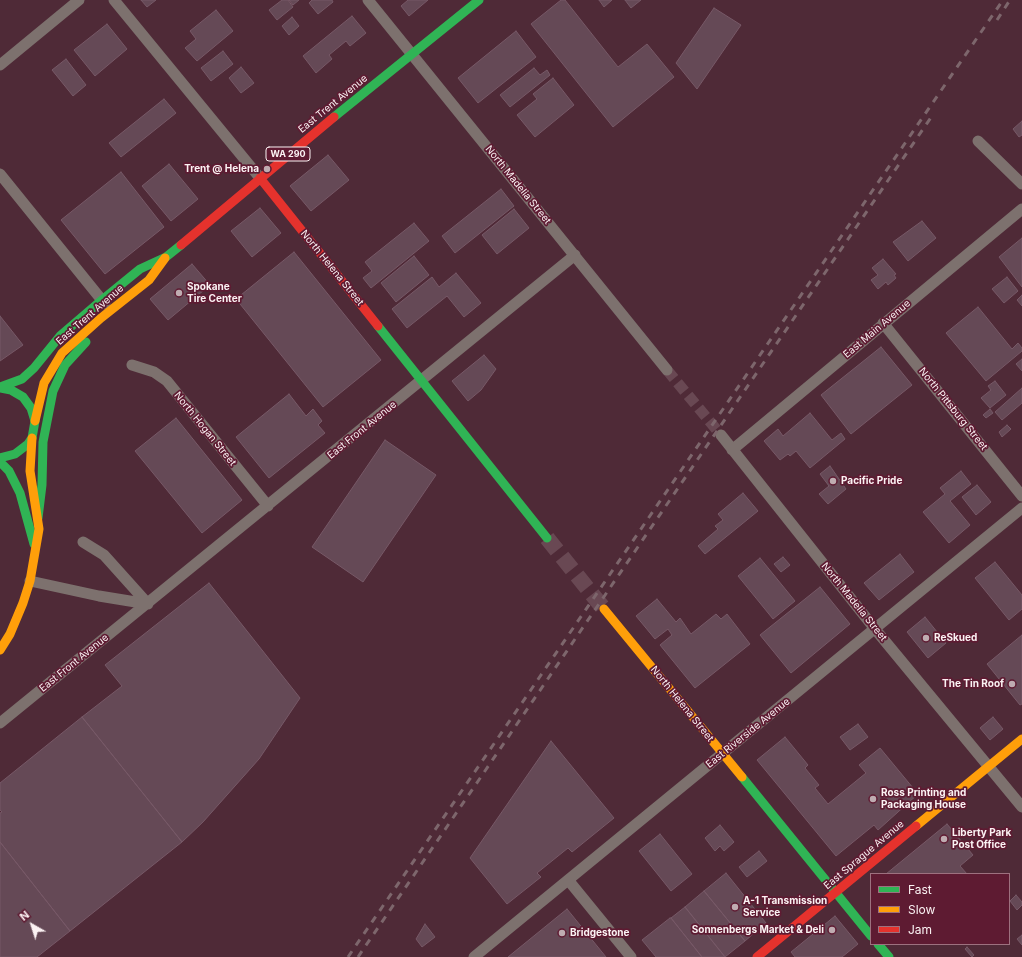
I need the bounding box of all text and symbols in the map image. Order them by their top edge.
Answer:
street label: East Trent Avenue [296,72,370,136]
street label: North Madelia Street [483,143,553,227]
road number: WA 290 [266,147,310,161]
place label: Trent @ Helena [184,163,259,175]
marker: Trent @ Helena [262,164,272,174]
street label: North Helena Street [298,228,366,308]
place label: Spokane Tire Center [187,281,242,304]
street label: East Trent Avenue [54,282,126,348]
marker: Spokane Tire Center [174,288,184,298]
street label: East Main Avenue [841,297,913,361]
street label: North Pittsburg Street [916,365,990,453]
street label: North Hogan Street [172,390,238,468]
street label: East Front Avenue [325,398,399,462]
place label: Pacific Pride [841,475,902,487]
marker: Pacific Pride [828,476,838,486]
street label: North Madelia Street [819,560,889,644]
street label: East Front Avenue [37,631,111,695]
place label: ReSkued [934,632,977,644]
marker: ReSkued [921,633,931,643]
street label: North Helena Street [648,664,716,744]
place label: The Tin Roof [942,678,1004,690]
marker: The Tin Roof [1007,679,1017,689]
street label: East Riverside Avenue [704,695,792,771]
place label: Ross Printing and Packaging House [881,787,966,810]
marker: Ross Printing and Packaging House [868,794,878,804]
street label: East Sprague Avenue [822,818,906,892]
place label: Liberty Park Post Office [952,827,1011,850]
marker: Liberty Park Post Office [939,834,949,844]
legend [870,873,1010,945]
text: Fast [908,882,932,897]
place label: A-1 Transmission Service [743,895,827,918]
marker: A-1 Transmission Service [730,902,740,912]
text: Slow [908,902,935,917]
north arrow [12,905,52,945]
text: N [17,908,32,924]
text: Jam [908,922,932,937]
place label: Sonnenbergs Market & Deli [692,924,824,936]
marker: Sonnenbergs Market & Deli [827,925,837,935]
place label: Bridgestone [570,927,630,939]
marker: Bridgestone [557,928,567,938]

